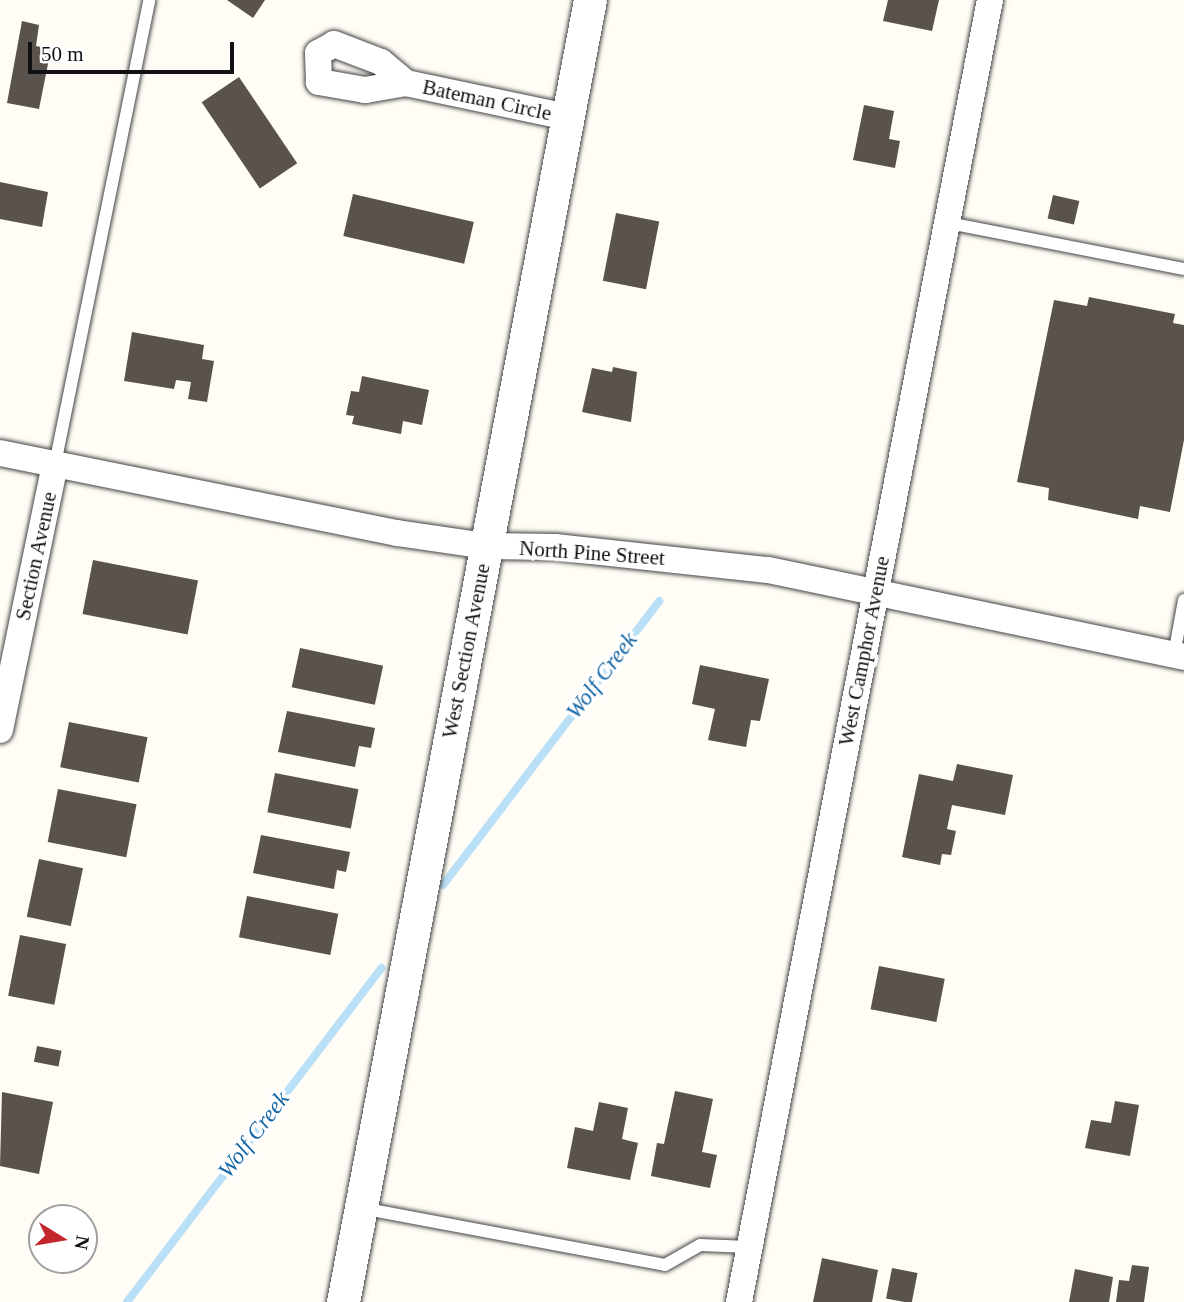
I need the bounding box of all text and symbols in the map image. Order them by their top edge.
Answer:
scale bar [32,28,238,72]
text: 50 m [41,42,84,66]
street label: Bateman Circle [420,74,554,126]
street label: Section Avenue [10,489,62,623]
street label: North Pine Street [518,535,666,571]
street label: West Camphor Avenue [833,553,895,749]
street label: West Section Avenue [437,561,495,741]
water label: Wolf Creek [561,627,643,725]
water label: Wolf Creek [213,1086,295,1184]
north arrow [28,1204,98,1274]
text: N [71,1234,94,1251]

